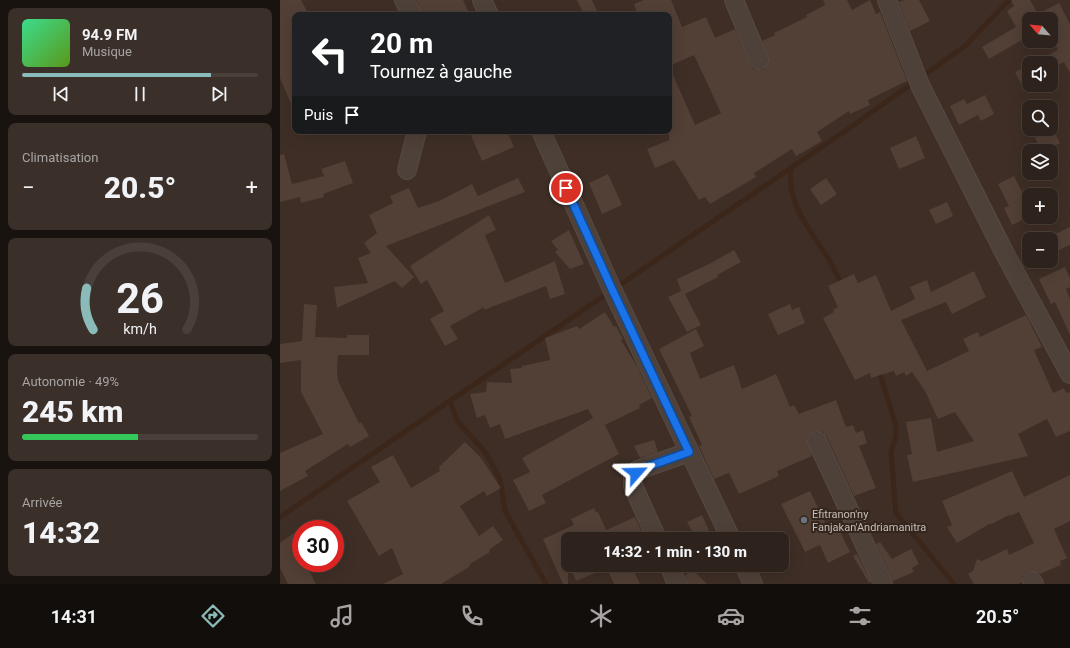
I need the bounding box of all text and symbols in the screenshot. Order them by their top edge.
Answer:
north arrow [1022,12,1058,48]
map controls [1022,12,1058,268]
text: 94.9 FM [82,26,137,44]
text: 20 m [370,27,433,60]
icon: left [304,28,356,80]
text: Musique [82,44,132,59]
button: sound [1022,56,1058,92]
text: Tournez à gauche [370,61,512,82]
icon: previous [50,83,72,105]
icon: pause [129,83,151,105]
icon: next [208,83,230,105]
button: search [1022,100,1058,136]
icon: arrive [341,104,363,126]
text: Puis [304,106,333,124]
button: layers [1022,144,1058,180]
text: Climatisation [22,150,98,165]
text: 20.5° [104,170,176,205]
pin [549,171,583,205]
text: − [22,175,35,200]
text: + [246,175,258,200]
icon: arrive [555,177,577,199]
button: + [1022,188,1058,224]
button: − [1022,232,1058,268]
text: 26 [116,274,164,323]
text: km/h [123,321,157,337]
text: Autonomie · 49% [22,374,119,389]
text: 245 km [22,394,124,429]
position arrow [615,452,657,494]
text: Arrivée [22,495,62,510]
place label: Efitranon'ny Fanjakan'Andriamanitra [812,508,926,534]
text: 14:32 [22,515,100,550]
marker: Efitranon'ny Fanjakan'Andriamanitra [799,515,809,525]
speed limit sign: 30 [292,520,344,572]
text: 14:32 · 1 min · 130 m [603,543,747,561]
icon: directions [199,602,227,630]
icon: music [328,602,356,630]
icon: phone [458,602,486,630]
icon: climate [587,602,615,630]
icon: car [717,602,745,630]
icon: filters [846,602,874,630]
text: 14:31 [51,606,97,627]
text: 20.5° [976,606,1019,627]

